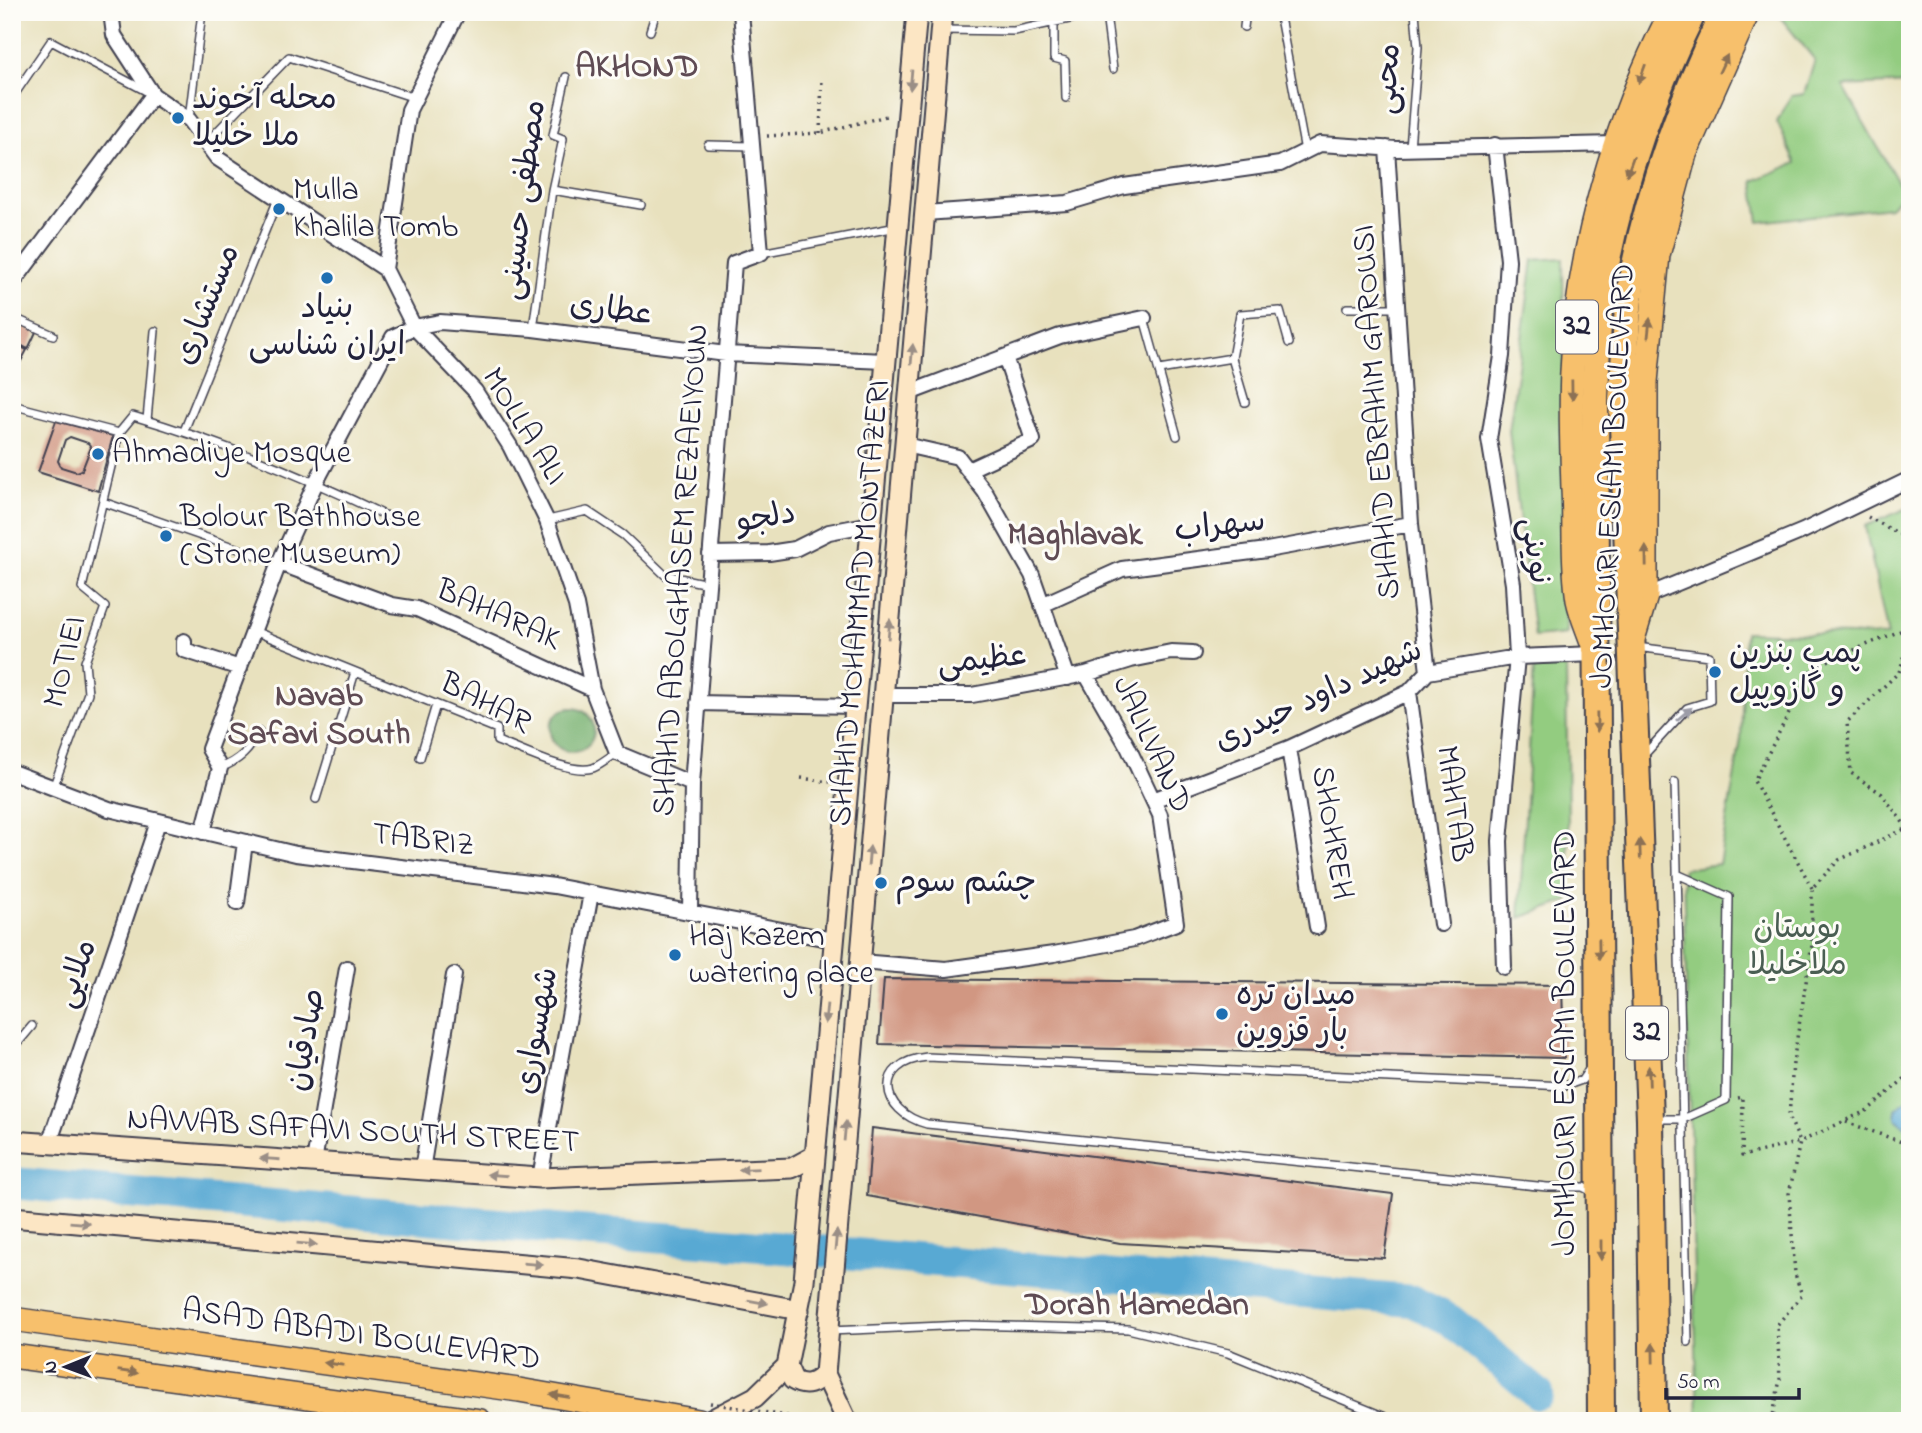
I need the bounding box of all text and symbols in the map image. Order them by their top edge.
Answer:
street label: محبی [1364,42,1414,116]
district label: AKHOND [575,44,699,92]
one-way arrow [1718,54,1729,74]
one-way arrow [1636,63,1647,84]
one-way arrow [905,69,916,91]
place label: محله آخوند ملا خلیلا [192,77,337,161]
street label: مصطفی حسینی [488,97,560,303]
marker: محله آخوند ملا خلیلا [170,110,186,126]
one-way arrow [1624,156,1635,177]
place label: Mulla Khalila Tomb [293,168,458,252]
marker: Mulla Khalila Tomb [271,201,287,217]
street label: SHAHID EBRAHIM GAROUSI [1341,223,1415,601]
street label: مستشاری [163,238,253,372]
street label: JOMHOURI ESLAMI BOULEVARD [1579,262,1649,690]
marker: بنیاد ایران شناسی [319,270,335,286]
street label: عطاری [567,283,655,339]
place label: بنیاد ایران شناسی [249,286,405,370]
road number: 32 [1556,300,1598,354]
one-way arrow [1644,317,1655,339]
street label: SHAHID ABOLGHASEM REZAEIYOUN [641,322,723,818]
one-way arrow [907,343,918,365]
street label: MOLLA ALI [468,359,578,495]
street label: SHAHID MOHAMMAD MONTAZERI [818,378,904,828]
one-way arrow [1566,379,1578,401]
place label: Ahmadiye Mosque [112,431,352,478]
marker: Ahmadiye Mosque [90,446,106,462]
street label: دلجو [730,491,800,548]
place label: Bolour Bathhouse (Stone Museum) [179,495,421,579]
street label: سهراب [1172,498,1268,556]
district label: Maghlavak [1007,512,1143,561]
street label: نوینی [1506,514,1562,588]
marker: Bolour Bathhouse (Stone Museum) [158,528,174,544]
one-way arrow [1641,544,1652,566]
street label: BAHARAK [427,567,569,665]
street label: MOTIEI [32,611,100,713]
one-way arrow [884,618,895,640]
street label: شهید داود حیدری [1207,628,1431,766]
place label: پمپ بنزین و گازوپیل [1729,631,1861,715]
street label: عظیمی [935,633,1029,689]
street label: BAHAR [430,661,539,747]
marker: پمپ بنزین و گازوپیل [1707,664,1723,680]
street label: JALILVAND [1099,669,1203,821]
district label: Navab Safavi South [228,673,410,759]
one-way arrow [1675,706,1693,722]
one-way arrow [1591,711,1603,733]
street label: MAHTAB [1422,743,1484,865]
street label: SHOHREH [1297,763,1365,903]
street label: TABRIZ [369,811,477,871]
street label: JOMHOURI ESLAMI BOULEVARD [1543,830,1590,1256]
one-way arrow [1635,837,1646,859]
one-way arrow [864,845,875,867]
place label: چشم سوم [895,860,1036,907]
marker: چشم سوم [873,875,889,891]
park label: بوستان ملاخلیلا [1747,906,1847,990]
place label: Haj Kazem watering place [689,914,875,998]
street label: ملایی [43,933,111,1015]
one-way arrow [1593,939,1605,961]
marker: Haj Kazem watering place [667,947,683,963]
street label: شهسواری [504,964,572,1098]
place label: میدان تره بار قزوین [1236,973,1356,1057]
street label: صادقیان [275,985,339,1095]
one-way arrow [820,1004,831,1026]
marker: میدان تره بار قزوین [1214,1006,1230,1022]
road number: 32 [1626,1007,1668,1060]
one-way arrow [1643,1065,1654,1087]
street label: NAVVAB SAFAVI SOUTH STREET [126,1097,580,1167]
one-way arrow [840,1120,851,1142]
one-way arrow [259,1153,281,1164]
one-way arrow [737,1164,759,1175]
one-way arrow [486,1169,508,1180]
one-way arrow [69,1218,91,1229]
one-way arrow [831,1229,842,1251]
one-way arrow [296,1239,318,1250]
one-way arrow [1595,1240,1607,1262]
one-way arrow [523,1259,545,1270]
district label: Dorah Hamedan [1023,1282,1249,1330]
street label: ASAD ABADI BOULEVARD [179,1288,543,1384]
one-way arrow [747,1296,769,1307]
north arrow [32,1332,102,1402]
one-way arrow [1647,1341,1659,1363]
scale bar [1666,1356,1800,1400]
one-way arrow [323,1358,345,1369]
text: N [38,1360,65,1374]
one-way arrow [117,1367,139,1378]
text: 50 m [1677,1368,1720,1398]
one-way arrow [548,1390,570,1401]

